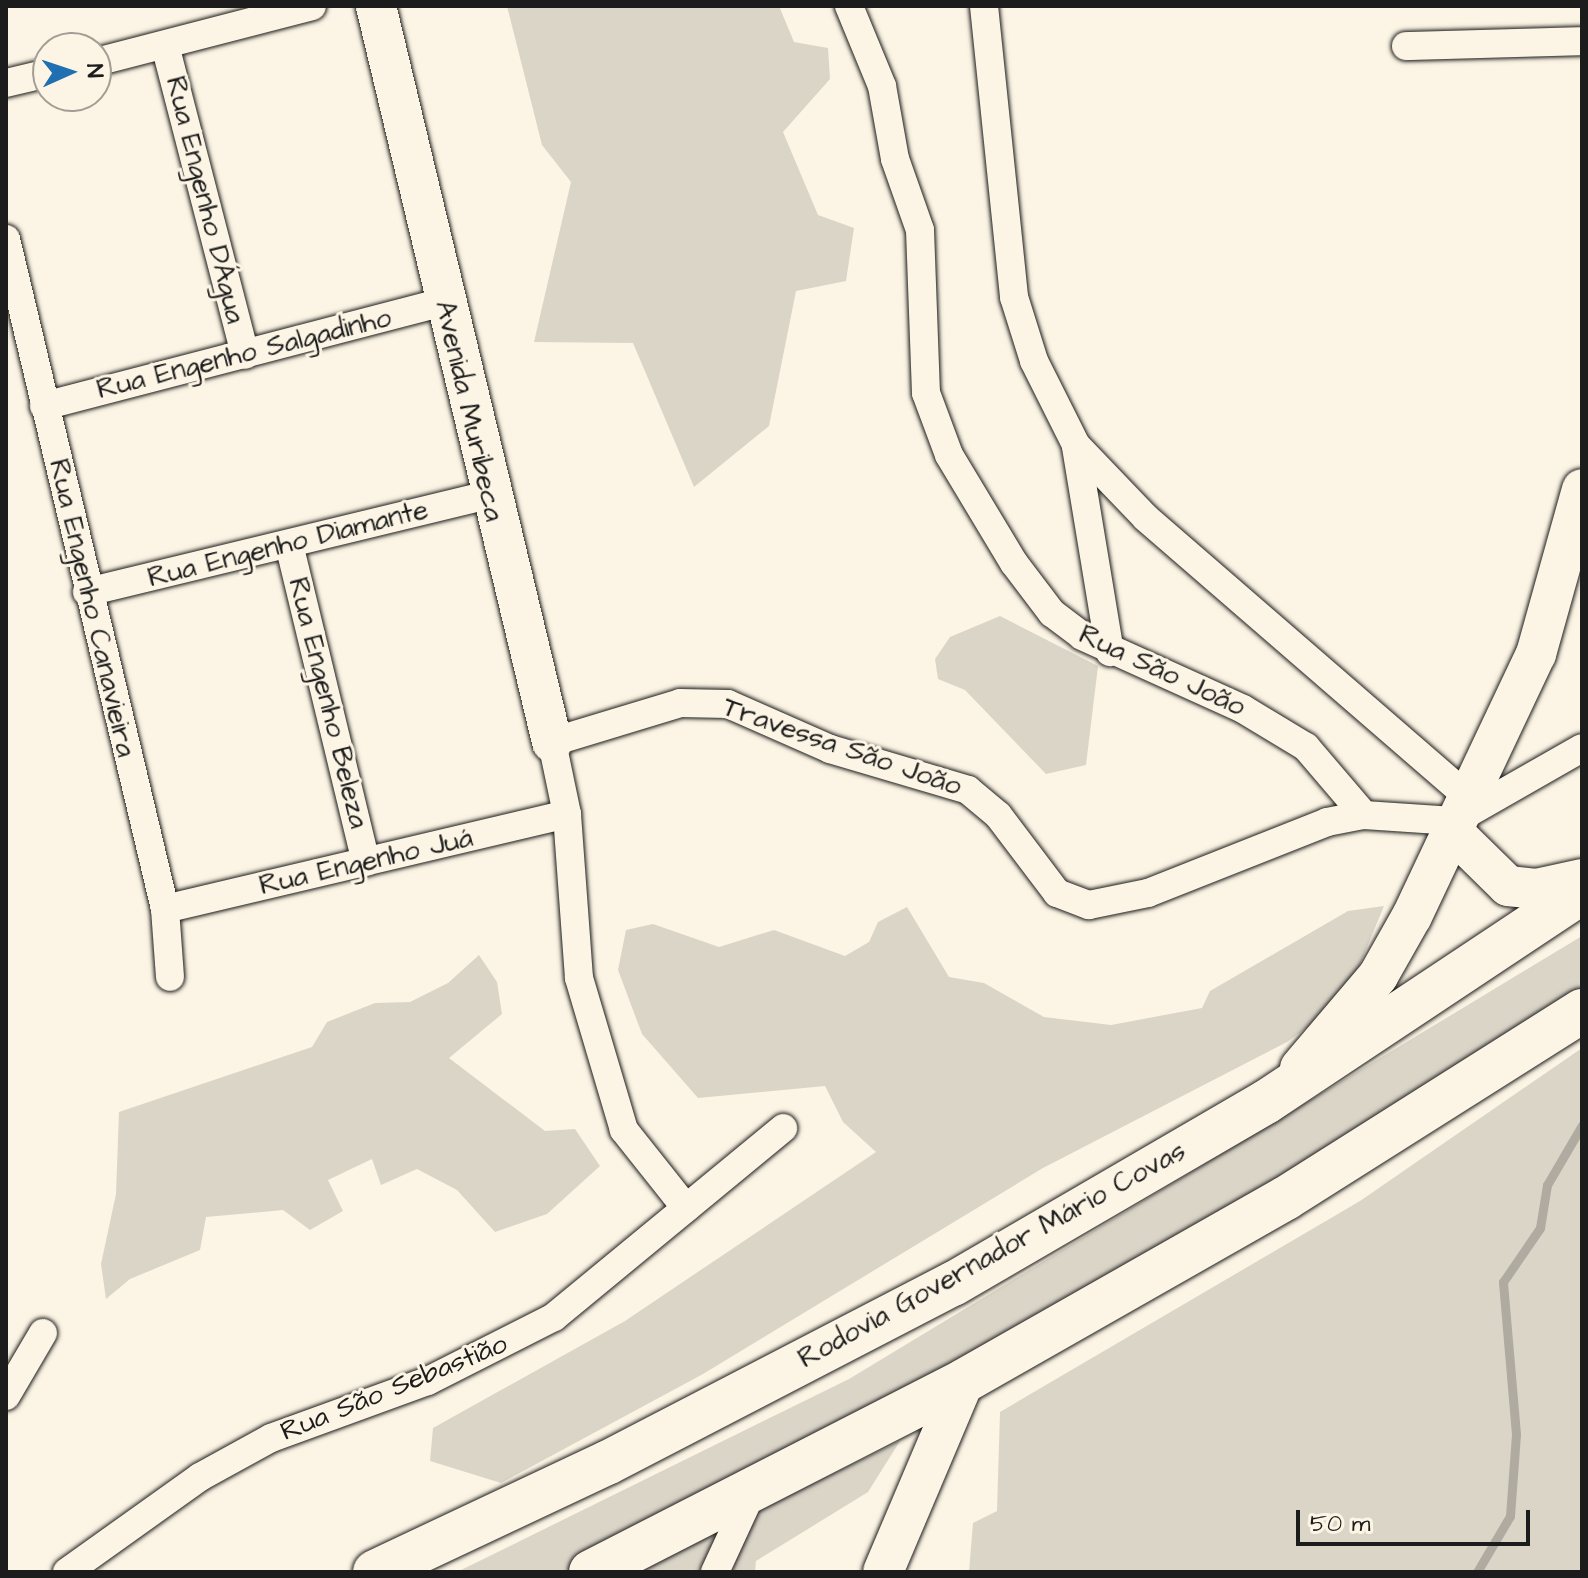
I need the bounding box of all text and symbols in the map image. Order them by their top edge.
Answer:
north arrow [32,32,112,112]
text: N [79,63,110,79]
street label: Rua Engenho DÁgua [158,73,252,327]
street label: Avenida Muribeca [427,297,511,525]
street label: Rua Engenho Salgadinho [93,301,395,407]
street label: Rua Engenho Canavieira [41,456,143,760]
street label: Rua Engenho Diamante [144,493,432,595]
street label: Rua Engenho Beleza [281,574,375,832]
street label: Rua São João [1074,618,1250,724]
street label: Travessa São João [718,690,966,804]
street label: Rua Engenho Juá [256,821,476,903]
street label: Rodovia Governador Mário Covas [792,1134,1192,1376]
street label: Rua São Sebastião [276,1327,512,1449]
scale bar [1300,1494,1534,1544]
text: 50 m [1310,1507,1370,1541]

